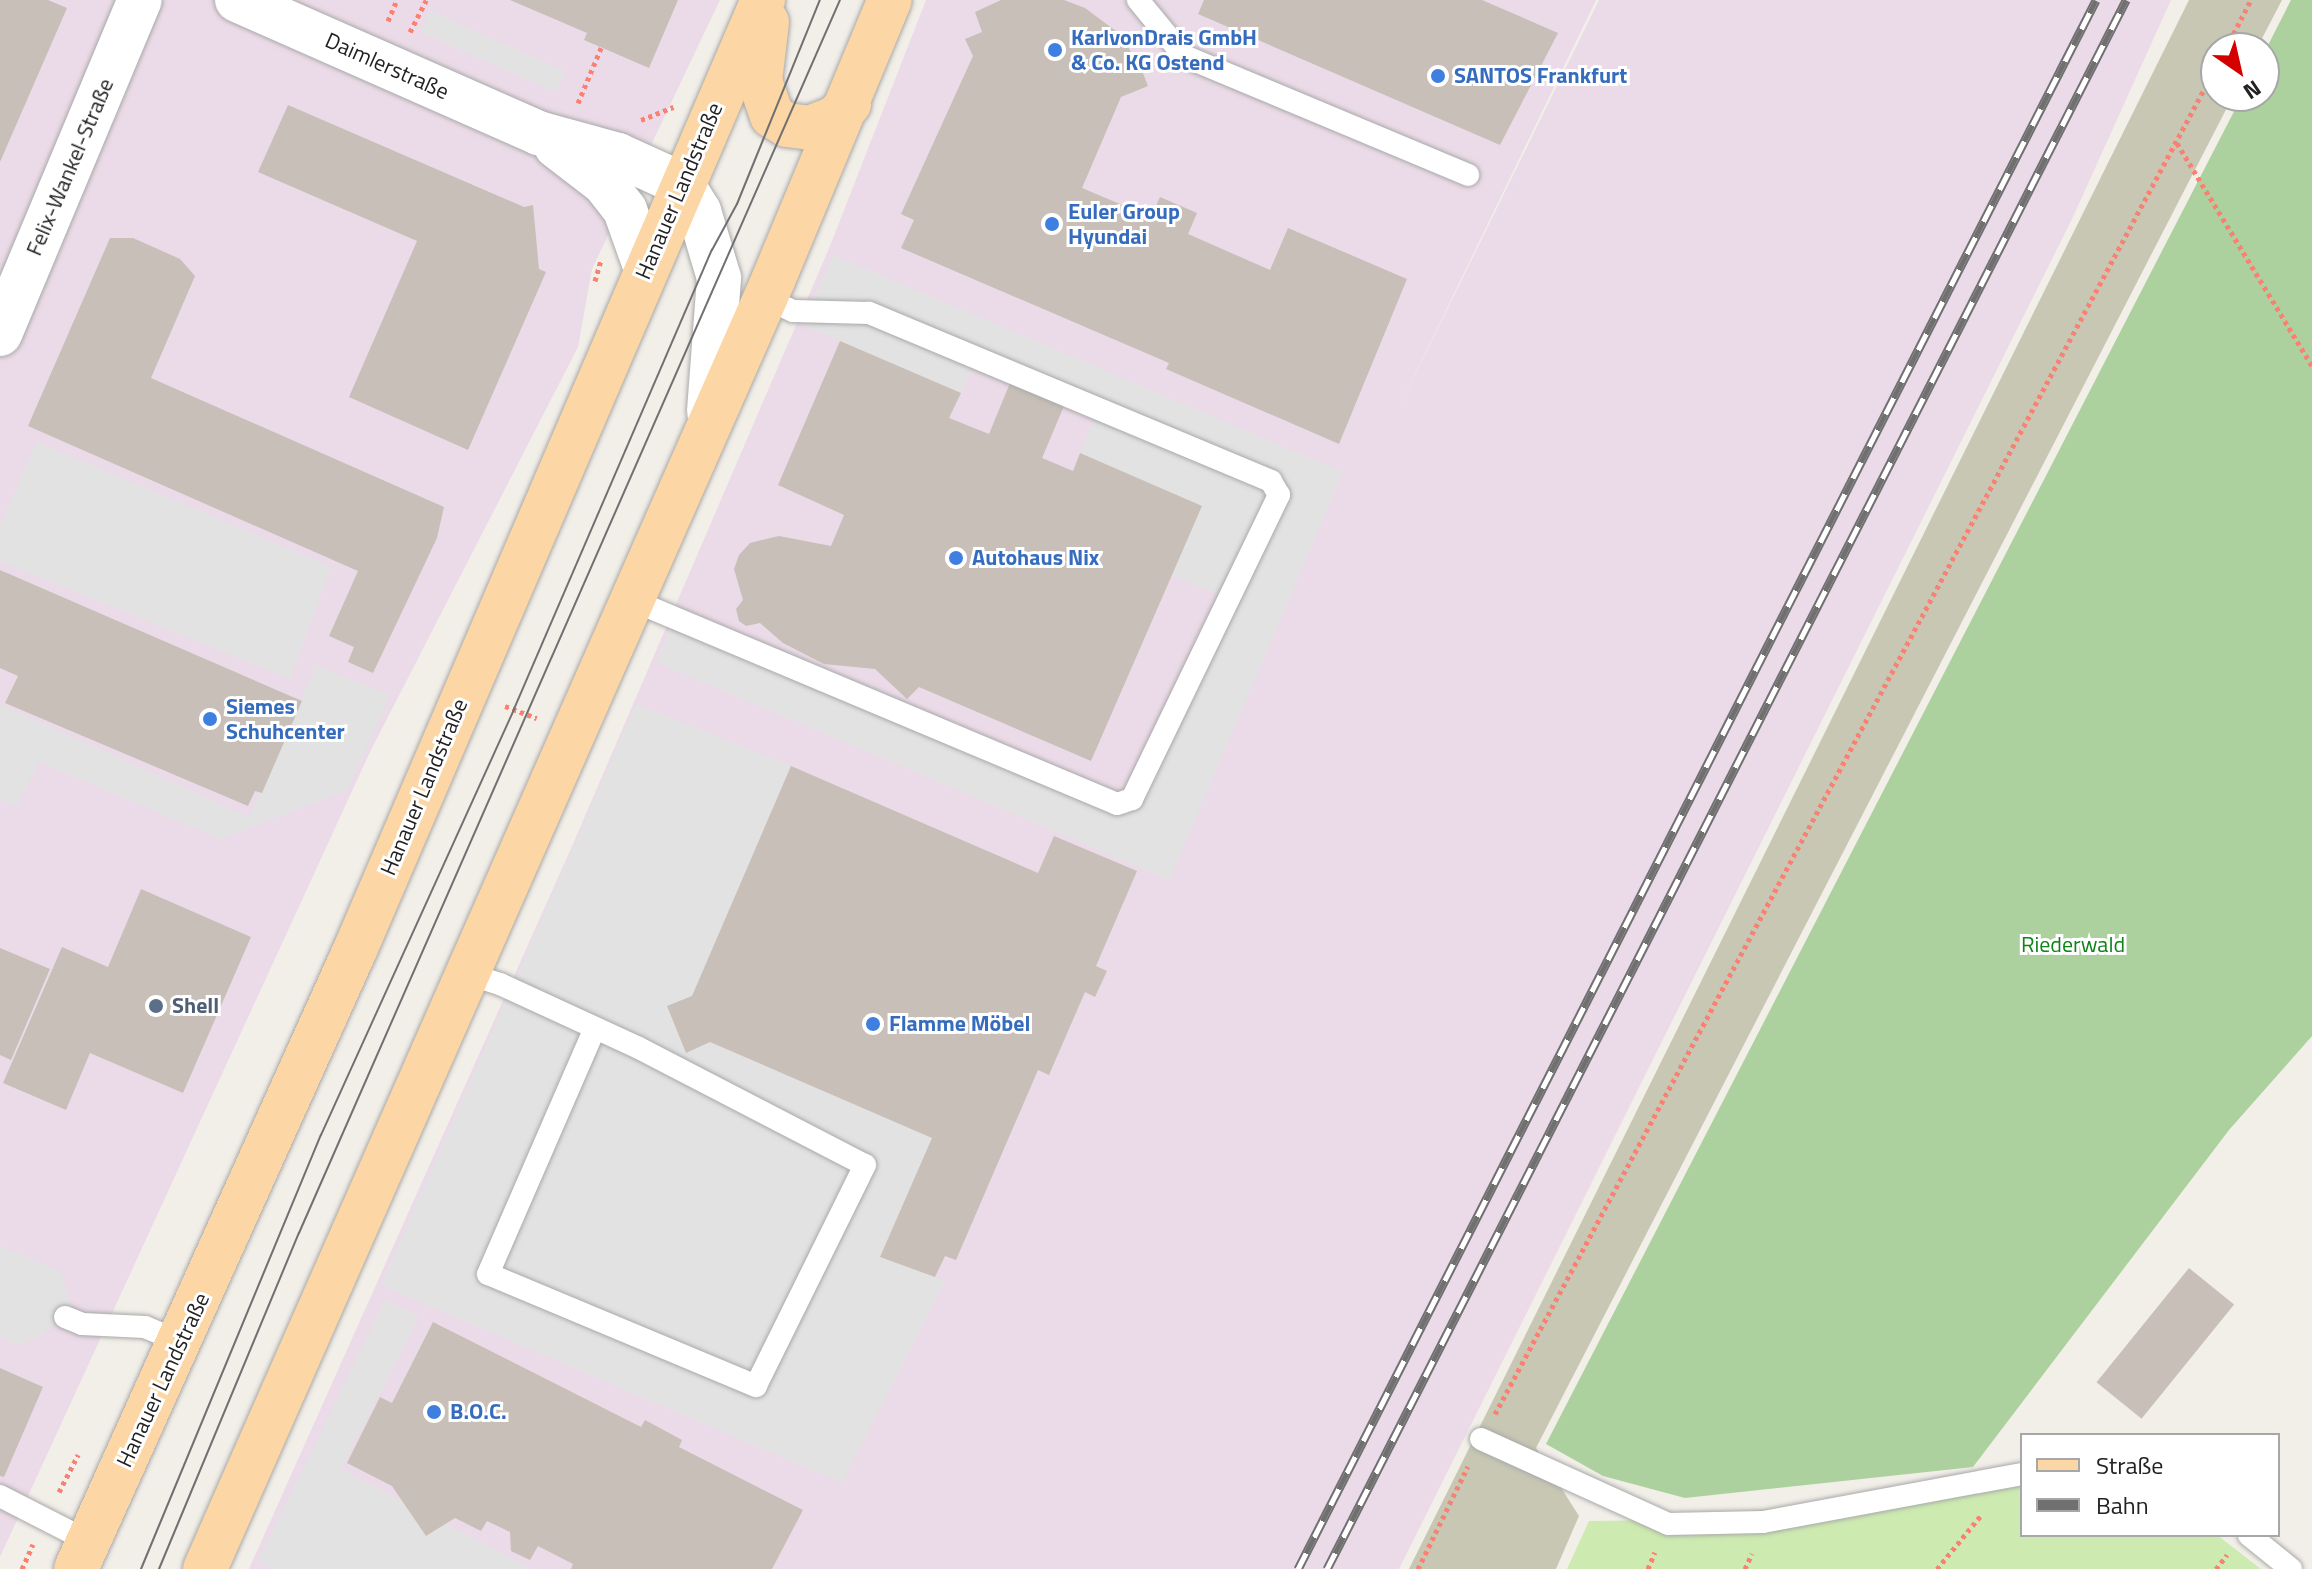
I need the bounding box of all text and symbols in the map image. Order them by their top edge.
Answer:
place label: KarlvonDrais GmbH & Co. KG Ostend [1071,24,1257,76]
street label: Daimlerstraße [321,27,453,105]
north arrow [2200,32,2280,112]
marker: KarlvonDrais GmbH & Co. KG Ostend [1046,41,1064,59]
place label: SANTOS Frankfurt [1454,63,1627,89]
marker: SANTOS Frankfurt [1429,67,1447,85]
text: N [2236,72,2268,109]
street label: Felix-Wankel-Straße [21,74,119,260]
street label: Hanauer Landstraße [630,99,728,283]
place label: Euler Group Hyundai [1068,198,1180,250]
marker: Euler Group Hyundai [1043,215,1061,233]
place label: Autohaus Nix [972,545,1099,571]
marker: Autohaus Nix [947,549,965,567]
place label: Siemes Schuhcenter [226,693,345,744]
street label: Hanauer Landstraße [375,695,473,879]
marker: Siemes Schuhcenter [201,710,219,728]
park label: Riederwald [2021,932,2125,958]
place label: Shell [172,993,219,1019]
marker: Shell [147,997,165,1015]
place label: Flamme Möbel [889,1011,1030,1037]
marker: Flamme Möbel [864,1015,882,1033]
street label: Hanauer Landstraße [111,1289,215,1471]
place label: B.O.C. [450,1399,507,1425]
marker: B.O.C. [425,1403,443,1421]
legend [2020,1433,2280,1537]
text: Straße [2096,1447,2163,1483]
text: Bahn [2096,1487,2149,1523]

